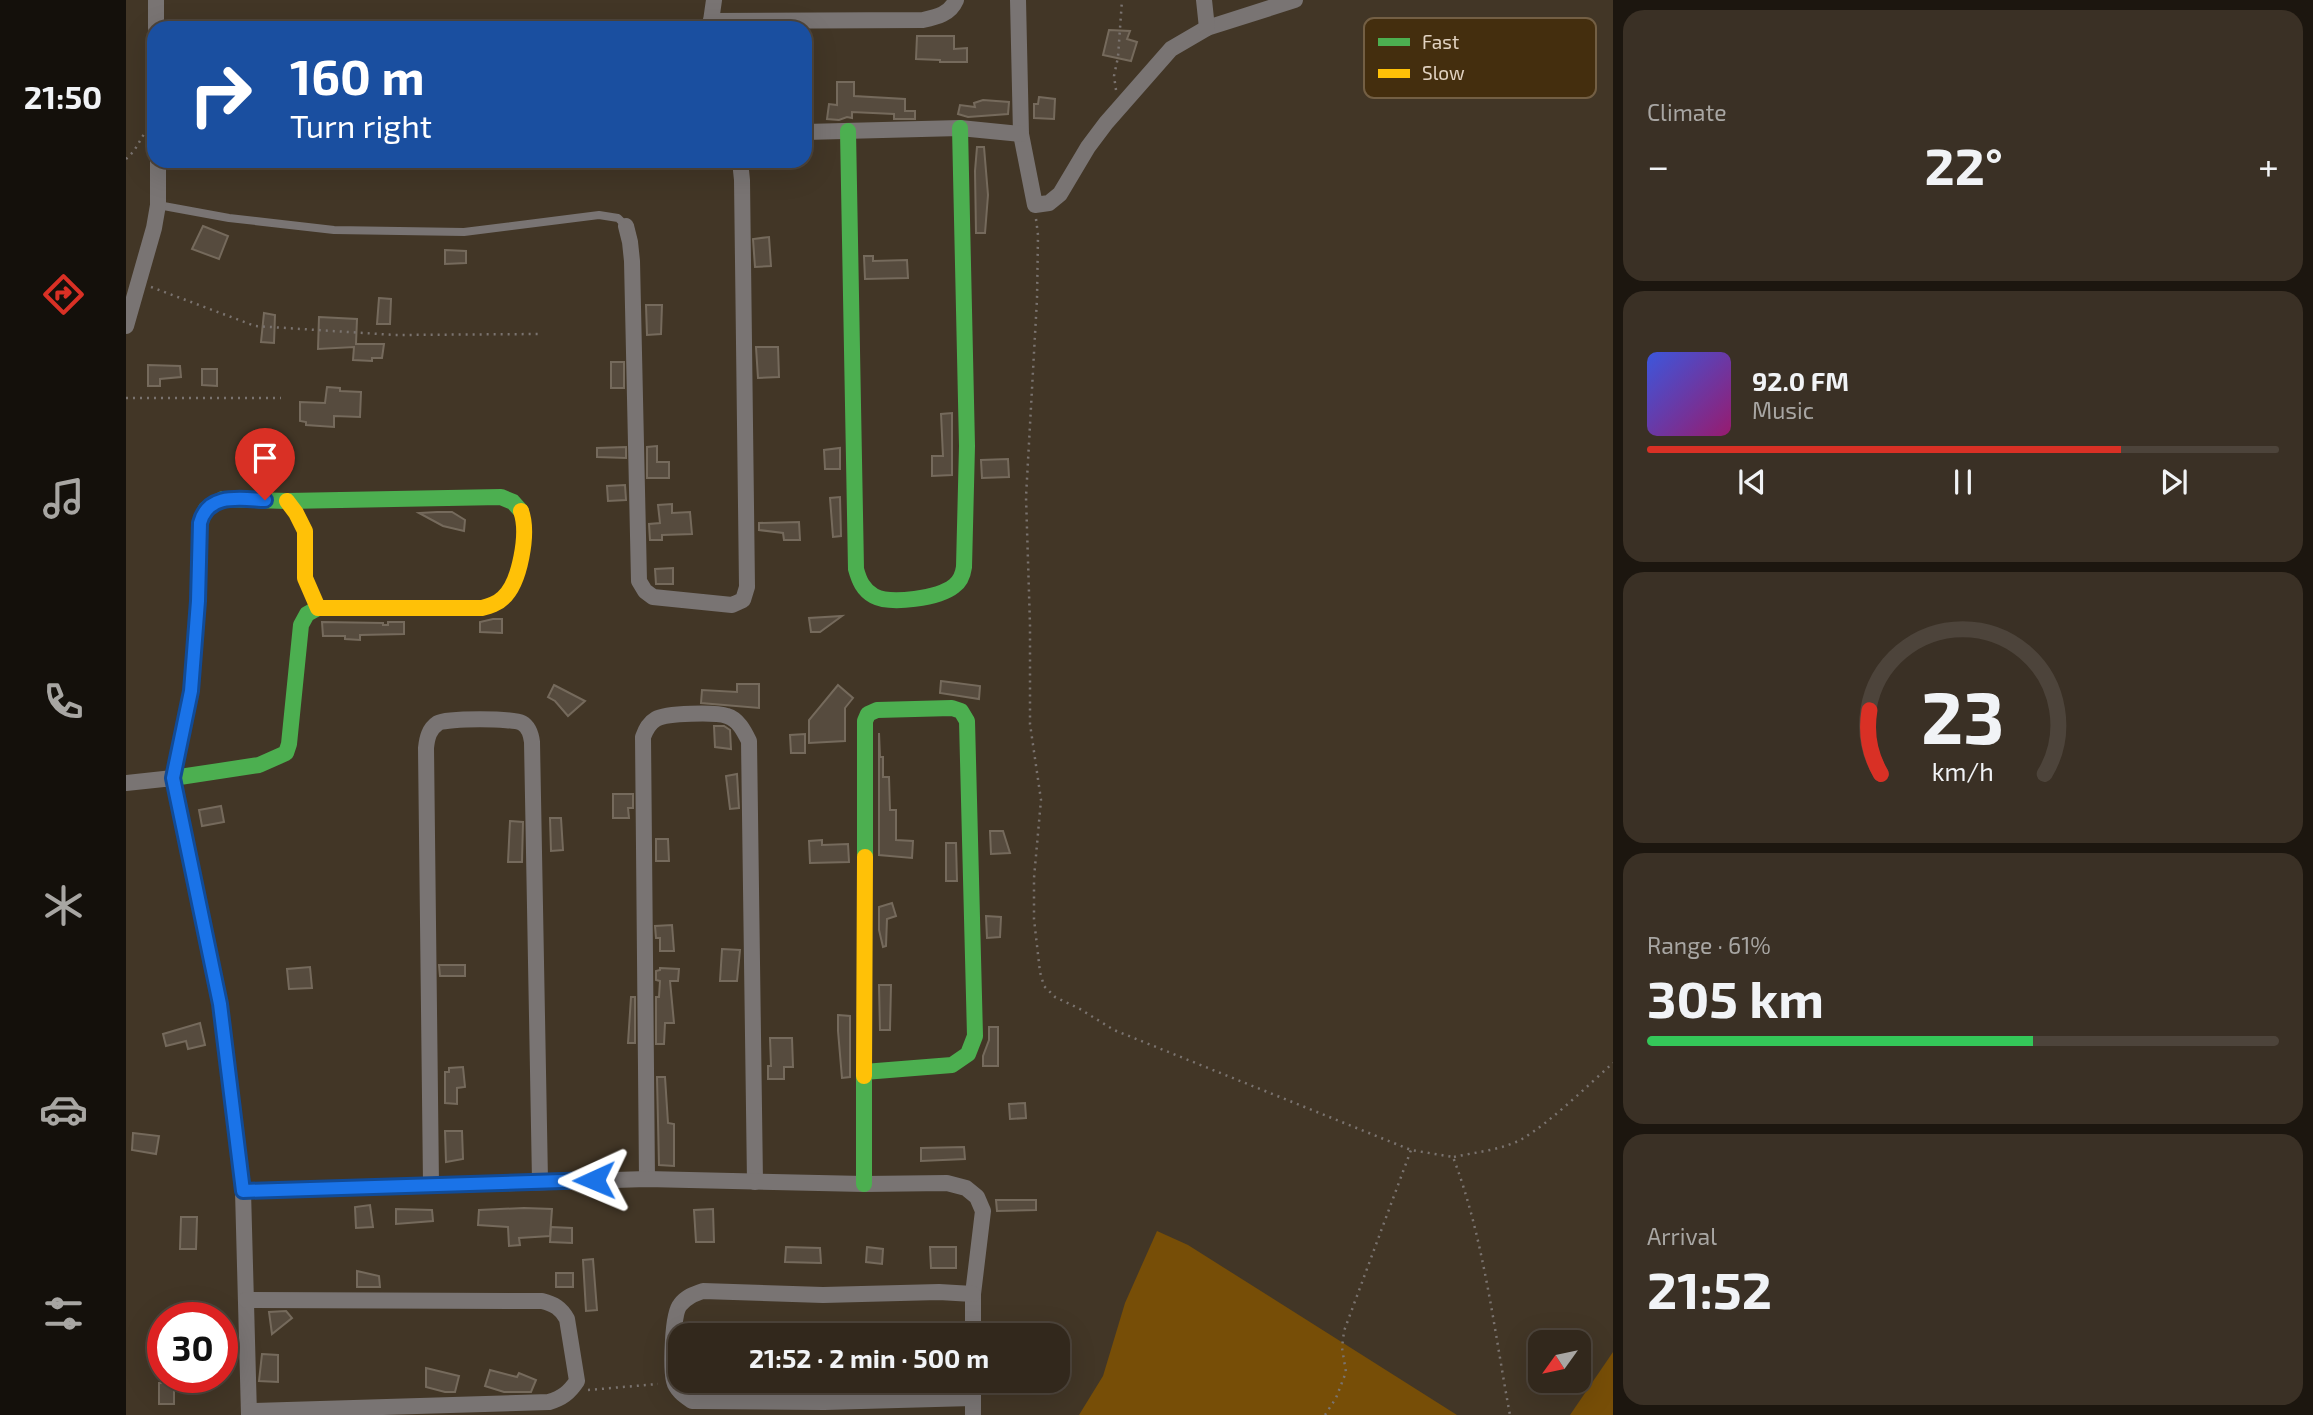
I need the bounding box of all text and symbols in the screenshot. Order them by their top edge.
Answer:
legend [1364,18,1596,98]
text: Fast [1422,30,1459,53]
text: 160 m [290,46,425,105]
icon: right [175,49,266,140]
text: Slow [1422,61,1465,84]
text: 21:50 [24,77,102,115]
text: Climate [1647,98,1727,126]
text: Turn right [290,106,432,144]
text: 22° [1924,133,2003,195]
text: − [1647,142,1669,188]
text: + [2258,142,2279,188]
icon: directions [39,270,88,319]
text: 92.0 FM [1752,365,1849,396]
text: Music [1752,396,1814,424]
pin [235,428,295,500]
icon: arrive [246,439,284,477]
icon: previous [1733,463,1771,501]
icon: pause [1944,463,1982,501]
icon: next [2155,463,2193,501]
icon: music [39,474,88,523]
text: 23 [1921,671,2005,759]
icon: phone [39,677,88,726]
text: km/h [1932,755,1994,785]
icon: climate [39,881,88,930]
text: Range · 61% [1647,931,1771,959]
text: 305 km [1647,966,1824,1028]
icon: car [39,1085,88,1134]
position arrow [557,1143,631,1217]
text: Arrival [1647,1222,1717,1250]
text: 21:52 [1647,1257,1772,1319]
icon: filters [39,1289,88,1338]
speed limit sign: 30 [147,1302,238,1393]
north arrow [1528,1330,1591,1393]
map controls [1528,1330,1591,1393]
text: 21:52 · 2 min · 500 m [749,1342,989,1373]

